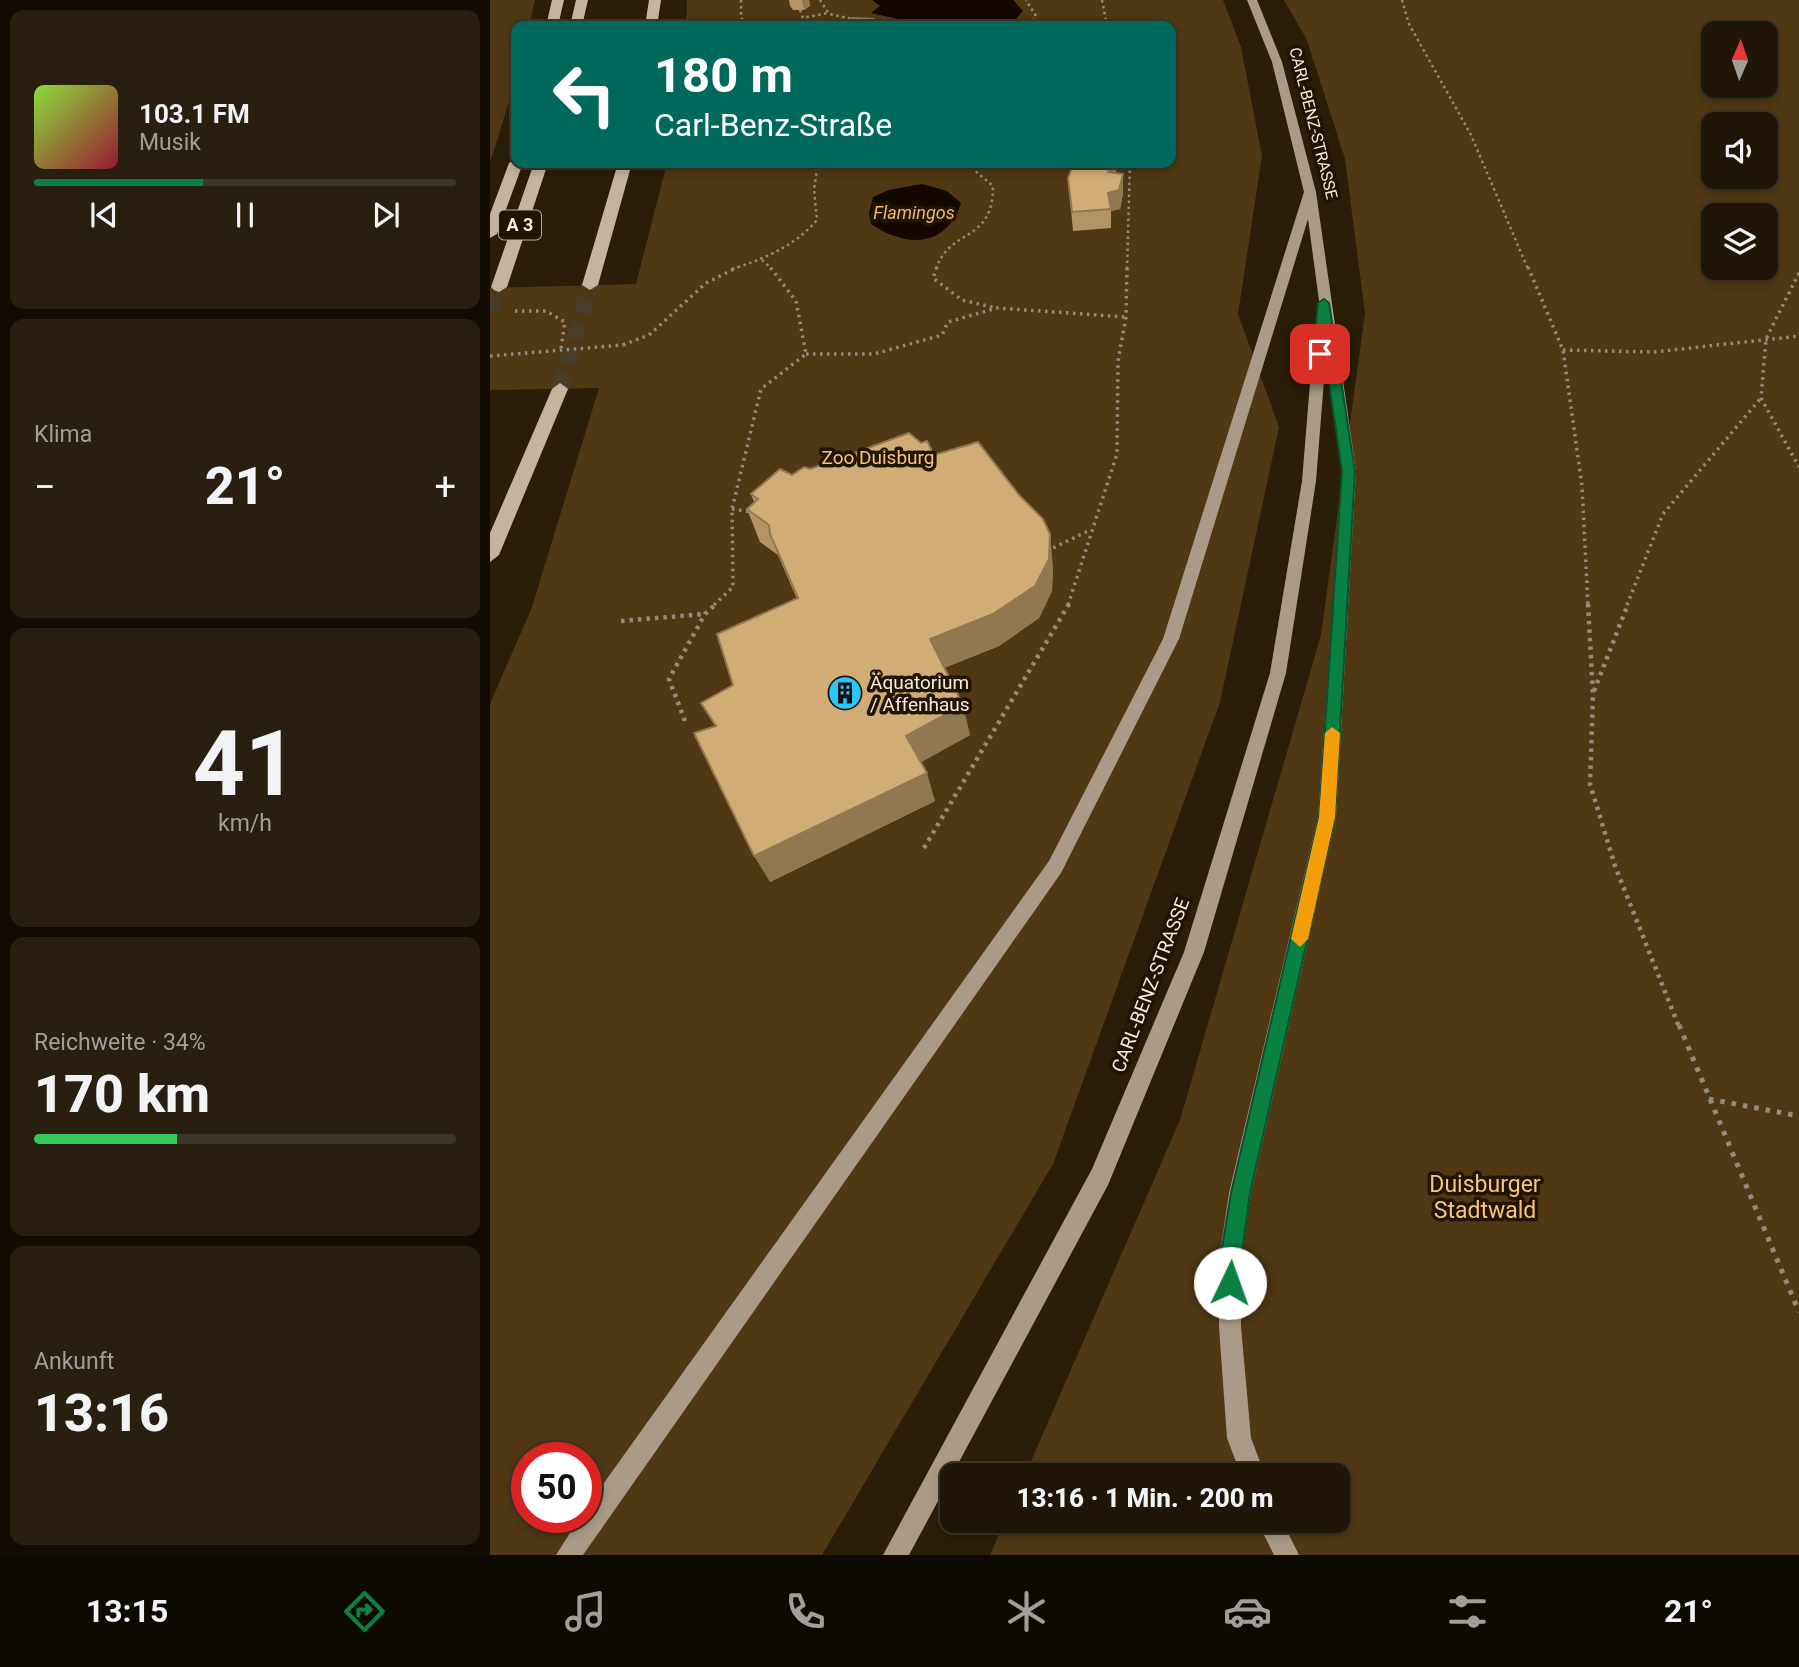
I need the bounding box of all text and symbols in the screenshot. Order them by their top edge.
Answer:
north arrow [1701,21,1778,98]
map controls [1701,21,1778,280]
street label: CARL-BENZ-STRASSE [1285,45,1342,201]
text: 180 m [654,47,793,104]
icon: left [539,49,630,140]
text: 103.1 FM [139,99,250,129]
text: Carl-Benz-Straße [654,106,892,144]
button: sound [1701,112,1778,189]
text: Musik [139,129,201,156]
icon: previous [85,196,123,234]
icon: pause [226,196,264,234]
icon: next [367,196,405,234]
water label: Flamingos [873,202,955,223]
button: layers [1701,203,1778,280]
road number: A 3 [499,210,541,240]
pin [1290,324,1350,384]
icon: arrive [1301,335,1339,373]
text: Klima [34,421,92,448]
park label: Zoo Duisburg [821,446,935,469]
text: 21° [205,456,285,517]
text: − [34,465,56,509]
text: + [434,465,456,509]
place label: Äquatorium / Affenhaus [870,671,970,716]
building icon: Äquatorium / Affenhaus [826,674,864,712]
text: 41 [193,711,297,817]
text: km/h [218,810,272,837]
street label: CARL-BENZ-STRASSE [1107,895,1194,1076]
text: Reichweite · 34% [34,1029,206,1056]
text: 170 km [34,1064,210,1125]
park label: Duisburger Stadtwald [1429,1171,1541,1224]
position arrow [1193,1246,1267,1320]
text: Ankunft [34,1348,114,1375]
text: 13:16 [34,1383,169,1444]
speed limit sign: 50 [511,1442,602,1533]
text: 13:16 · 1 Min. · 200 m [1016,1483,1274,1513]
icon: directions [340,1587,389,1636]
icon: music [561,1587,610,1636]
icon: phone [781,1587,830,1636]
icon: climate [1002,1587,1051,1636]
icon: car [1223,1587,1272,1636]
icon: filters [1443,1587,1492,1636]
text: 13:15 [86,1592,168,1630]
text: 21° [1664,1592,1713,1630]

